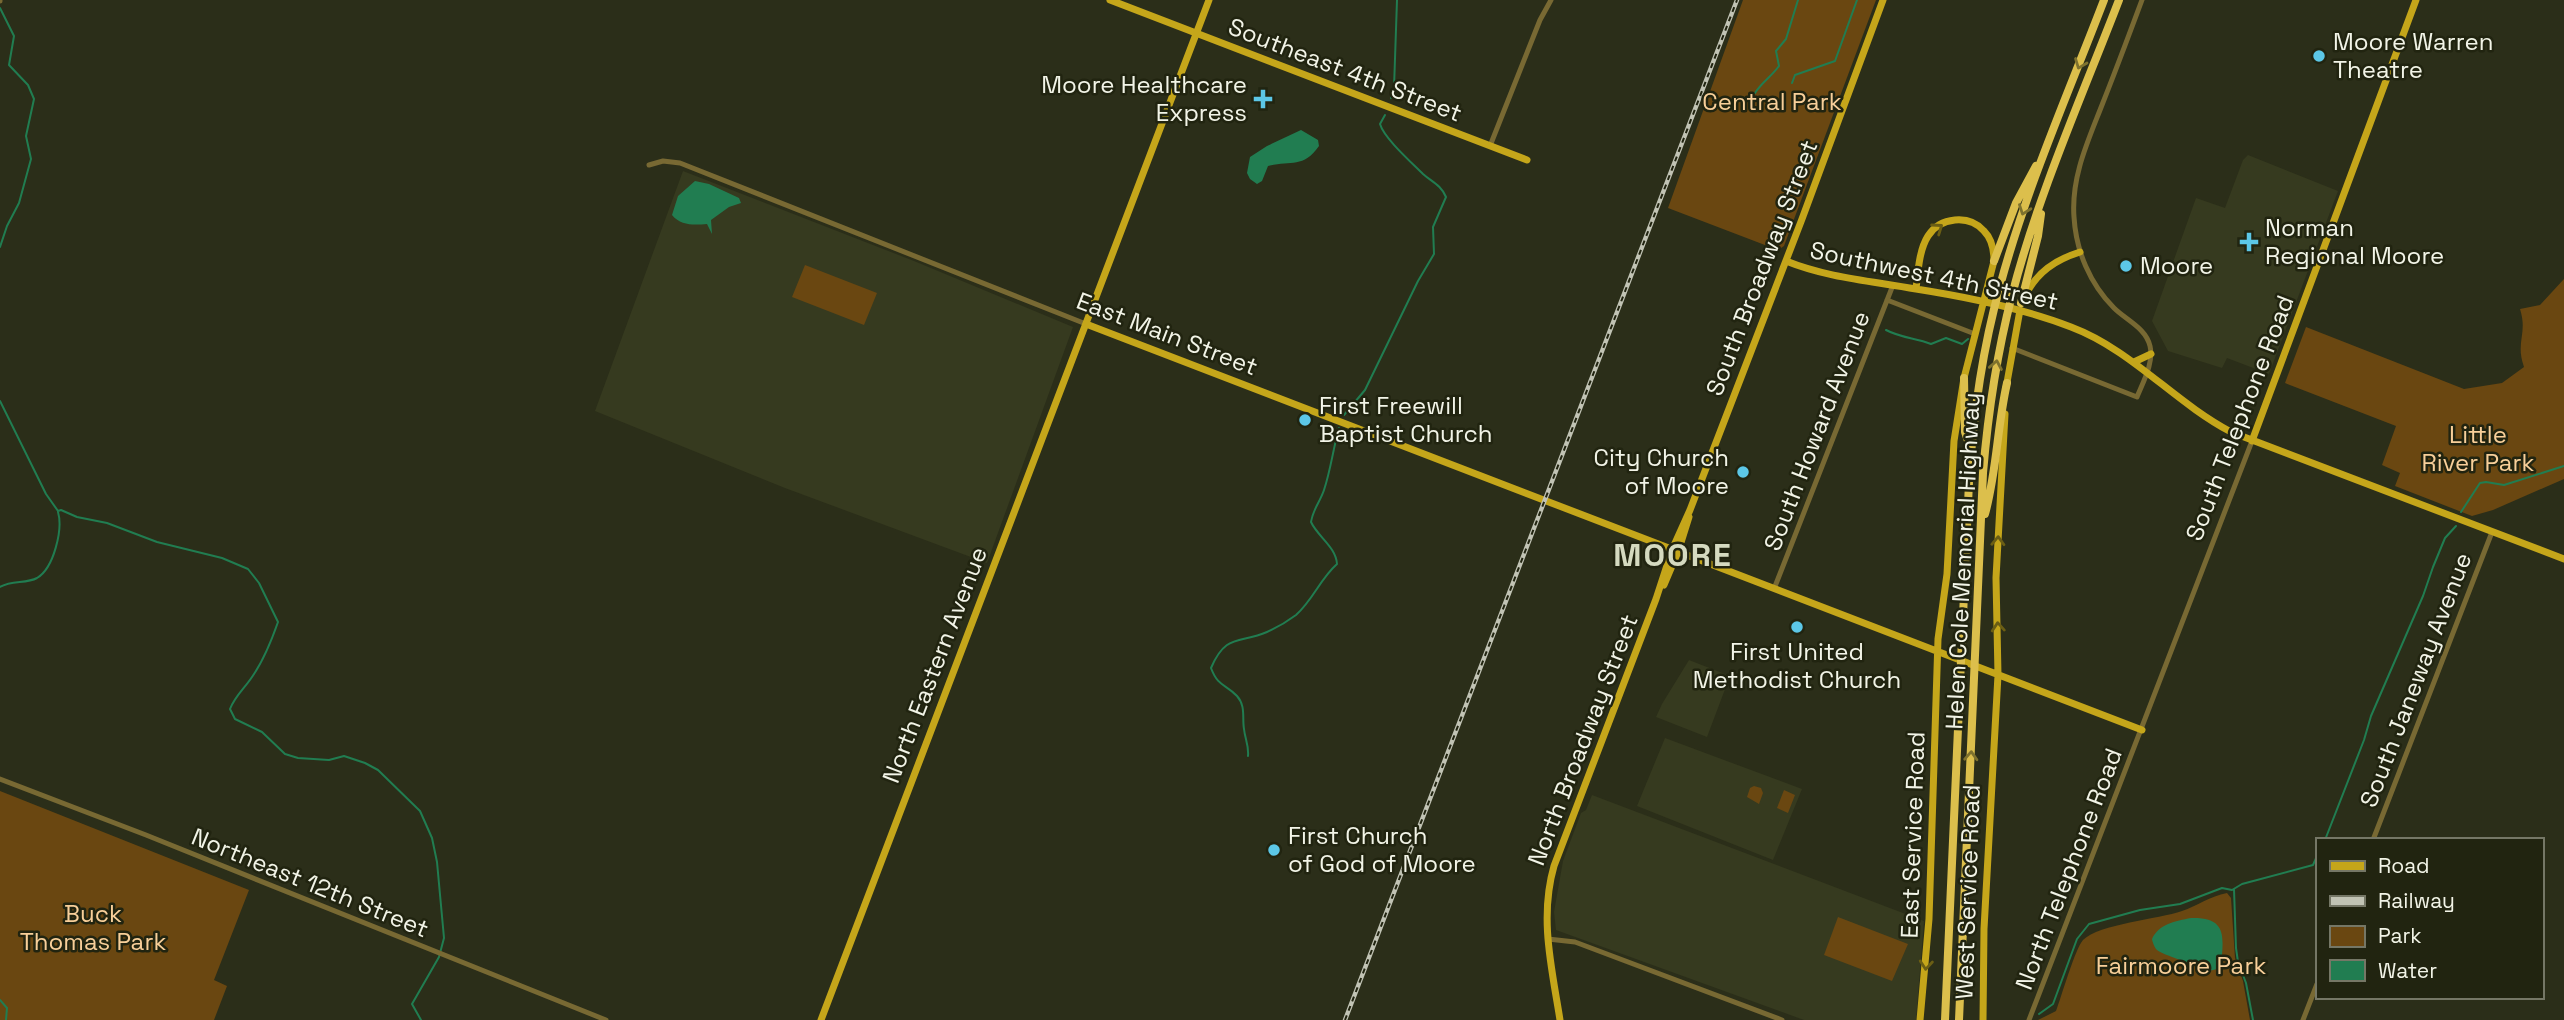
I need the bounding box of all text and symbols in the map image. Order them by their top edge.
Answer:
street label: Southeast 4th Street [1224,11,1466,128]
place label: Moore Warren Theatre [2333,26,2493,85]
marker: Moore Warren Theatre [2311,48,2327,64]
one-way arrow [2074,57,2088,69]
place label: Moore Healthcare Express [1041,69,1247,128]
park label: Central Park [1702,86,1842,117]
marker: Moore Healthcare Express [1253,89,1273,109]
street label: South Broadway Street [1698,136,1825,400]
one-way arrow [2018,203,2032,215]
place label: Norman Regional Moore [2265,212,2444,271]
one-way arrow [1931,224,1943,236]
marker: Norman Regional Moore [2239,232,2259,252]
street label: Southwest 4th Street [1807,234,2061,317]
place label: Moore [2140,250,2213,281]
marker: Moore [2118,258,2134,274]
street label: East Main Street [1072,285,1262,382]
street label: South Telephone Road [2178,291,2301,545]
street label: South Howard Avenue [1757,307,1877,555]
one-way arrow [1988,359,2003,371]
place label: First Freewill Baptist Church [1319,390,1492,449]
street label: Helen Cole Memorial Highway [1938,392,1987,730]
marker: First Freewill Baptist Church [1297,412,1313,428]
park label: Little River Park [2422,419,2534,478]
place label: City Church of Moore [1594,442,1729,501]
marker: City Church of Moore [1735,464,1751,480]
district label: MOORE [1613,535,1733,575]
one-way arrow [1990,535,2005,546]
street label: North Eastern Avenue [875,542,994,787]
street label: South Janeway Avenue [2353,548,2478,811]
street label: North Broadway Street [1520,610,1645,870]
marker: First United Methodist Church [1789,619,1805,635]
one-way arrow [1991,621,2006,632]
place label: First United Methodist Church [1693,636,1901,695]
street label: East Service Road [1893,731,1932,939]
street label: North Telephone Road [2008,744,2129,994]
one-way arrow [1963,750,1978,761]
street label: West Service Road [1948,784,1987,1000]
place label: First Church of God of Moore [1288,820,1476,879]
street label: Northeast 12th Street [187,821,433,944]
legend [2316,838,2543,999]
marker: First Church of God of Moore [1266,842,1282,858]
text: Road [2378,852,2430,879]
text: Railway [2378,887,2455,914]
park label: Buck Thomas Park [20,898,166,957]
text: Park [2378,922,2422,949]
park label: Fairmoore Park [2096,950,2266,981]
text: Water [2378,957,2437,984]
one-way arrow [1919,960,1934,971]

